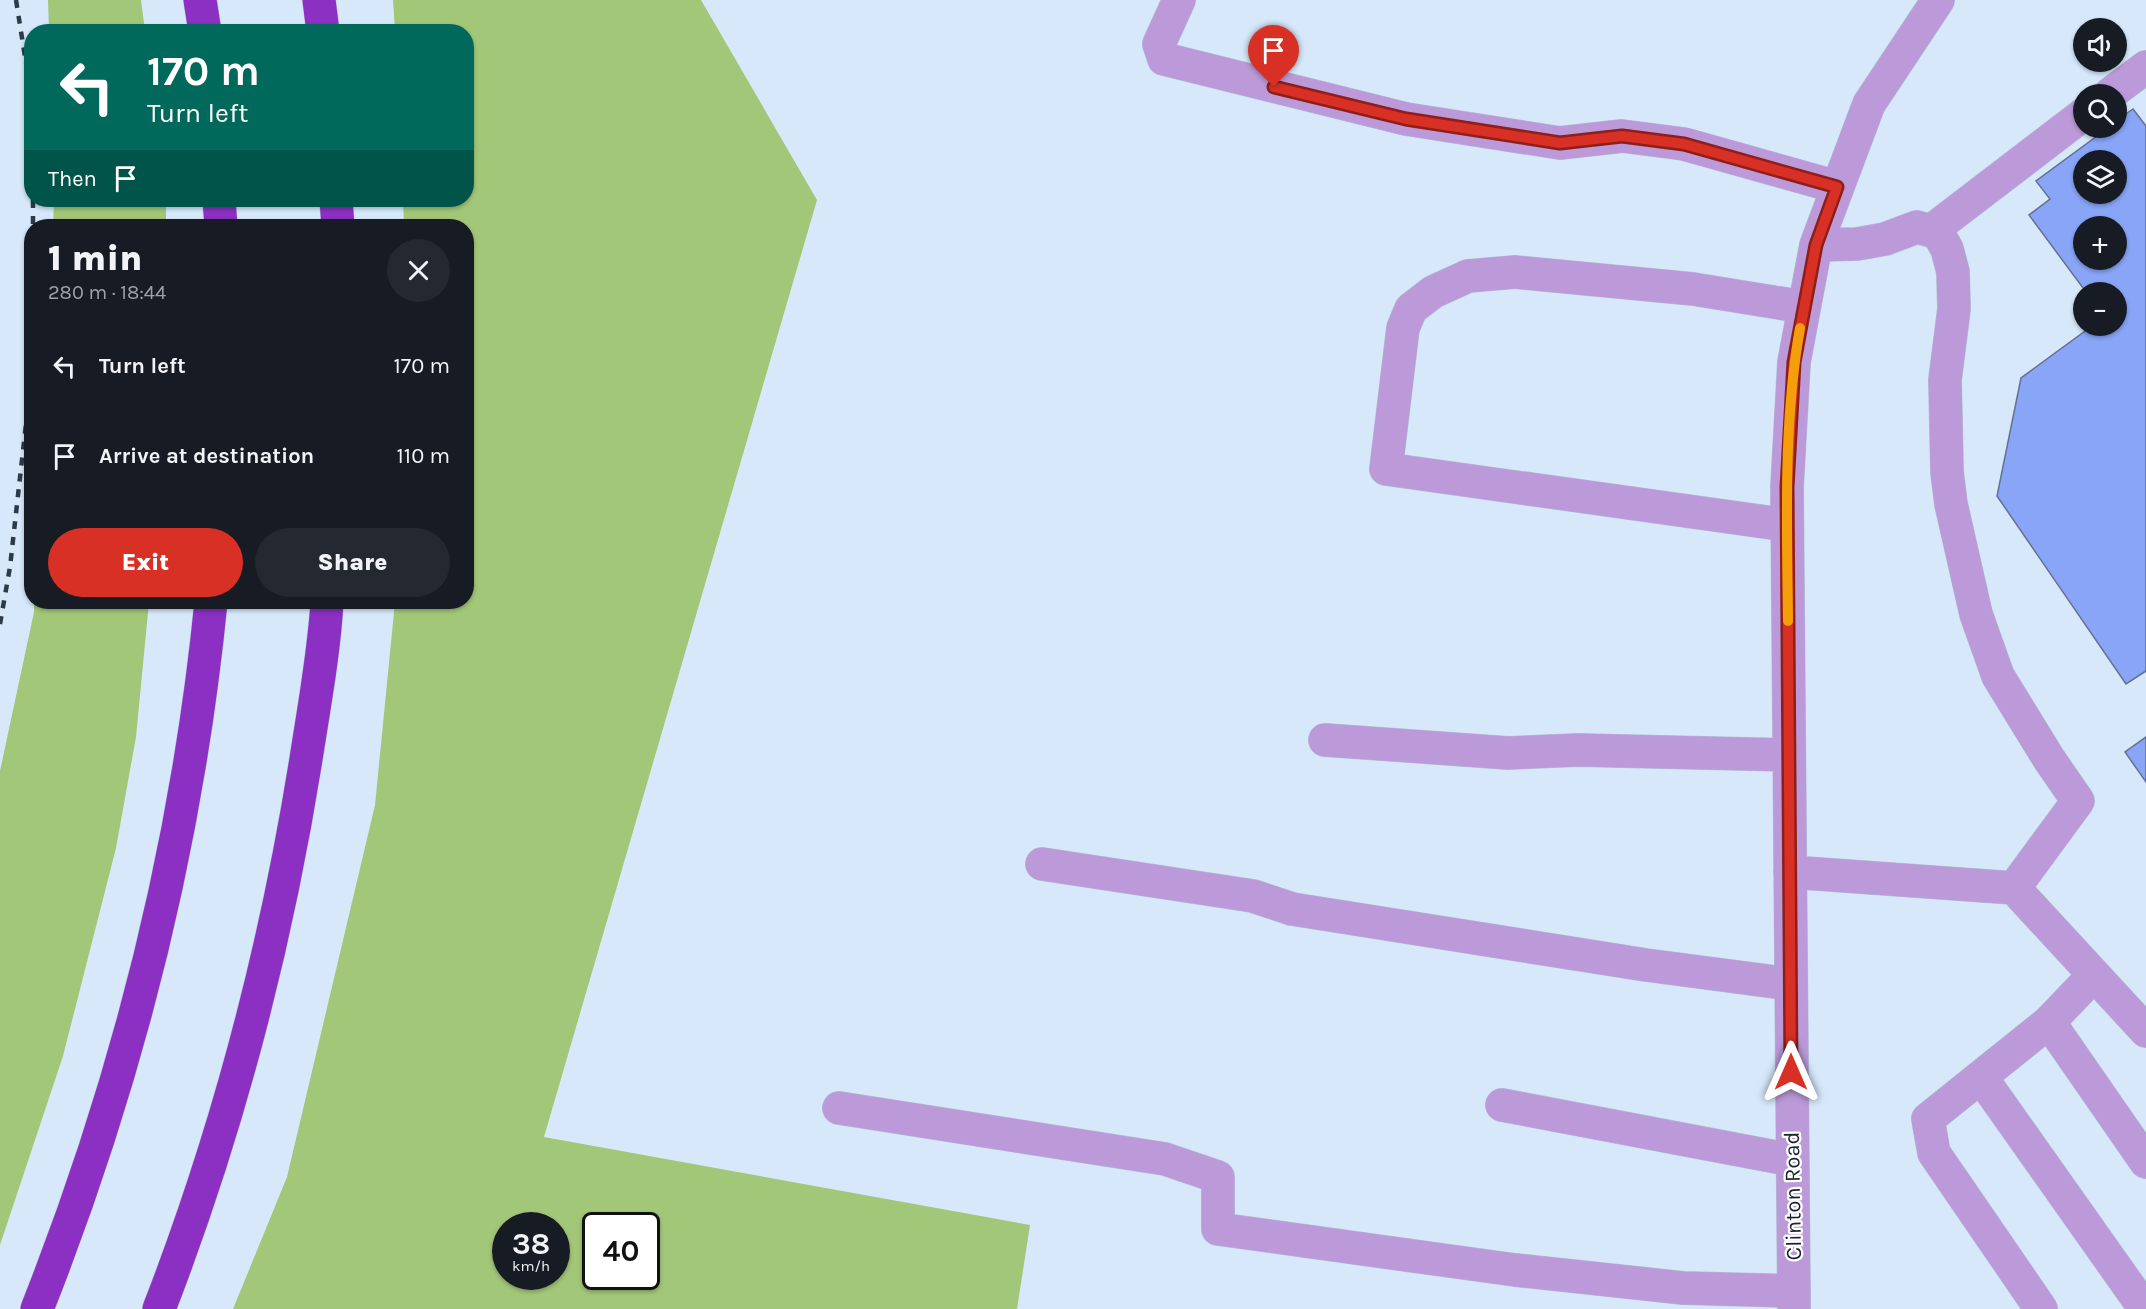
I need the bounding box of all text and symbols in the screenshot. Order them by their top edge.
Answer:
map controls [2073,18,2127,336]
button: sound [2073,18,2127,72]
pin [1248,25,1299,87]
icon: arrive [1257,34,1290,67]
text: 170 m [147,46,260,96]
icon: left [48,48,126,126]
button: search [2073,84,2127,138]
text: Turn left [147,97,248,129]
button: layers [2073,150,2127,204]
icon: arrive [109,162,142,195]
text: Then [48,166,97,192]
button: + [2073,216,2127,270]
text: 1 min [48,237,142,279]
button: close [387,239,450,302]
text: 280 m · 18:44 [48,281,166,304]
button: − [2073,282,2127,336]
icon: left [48,350,81,383]
text: Turn left [99,353,186,379]
text: 170 m [394,353,450,379]
icon: arrive [48,440,81,473]
text: Arrive at destination [99,443,314,469]
text: 110 m [397,443,450,469]
button: Exit [48,528,243,597]
button: Share [255,528,450,597]
position arrow [1759,1040,1823,1104]
street label: Clinton Road [1779,1131,1807,1261]
speed limit sign: 40 [582,1212,660,1290]
text: 38 [512,1226,550,1262]
text: km/h [512,1257,550,1275]

